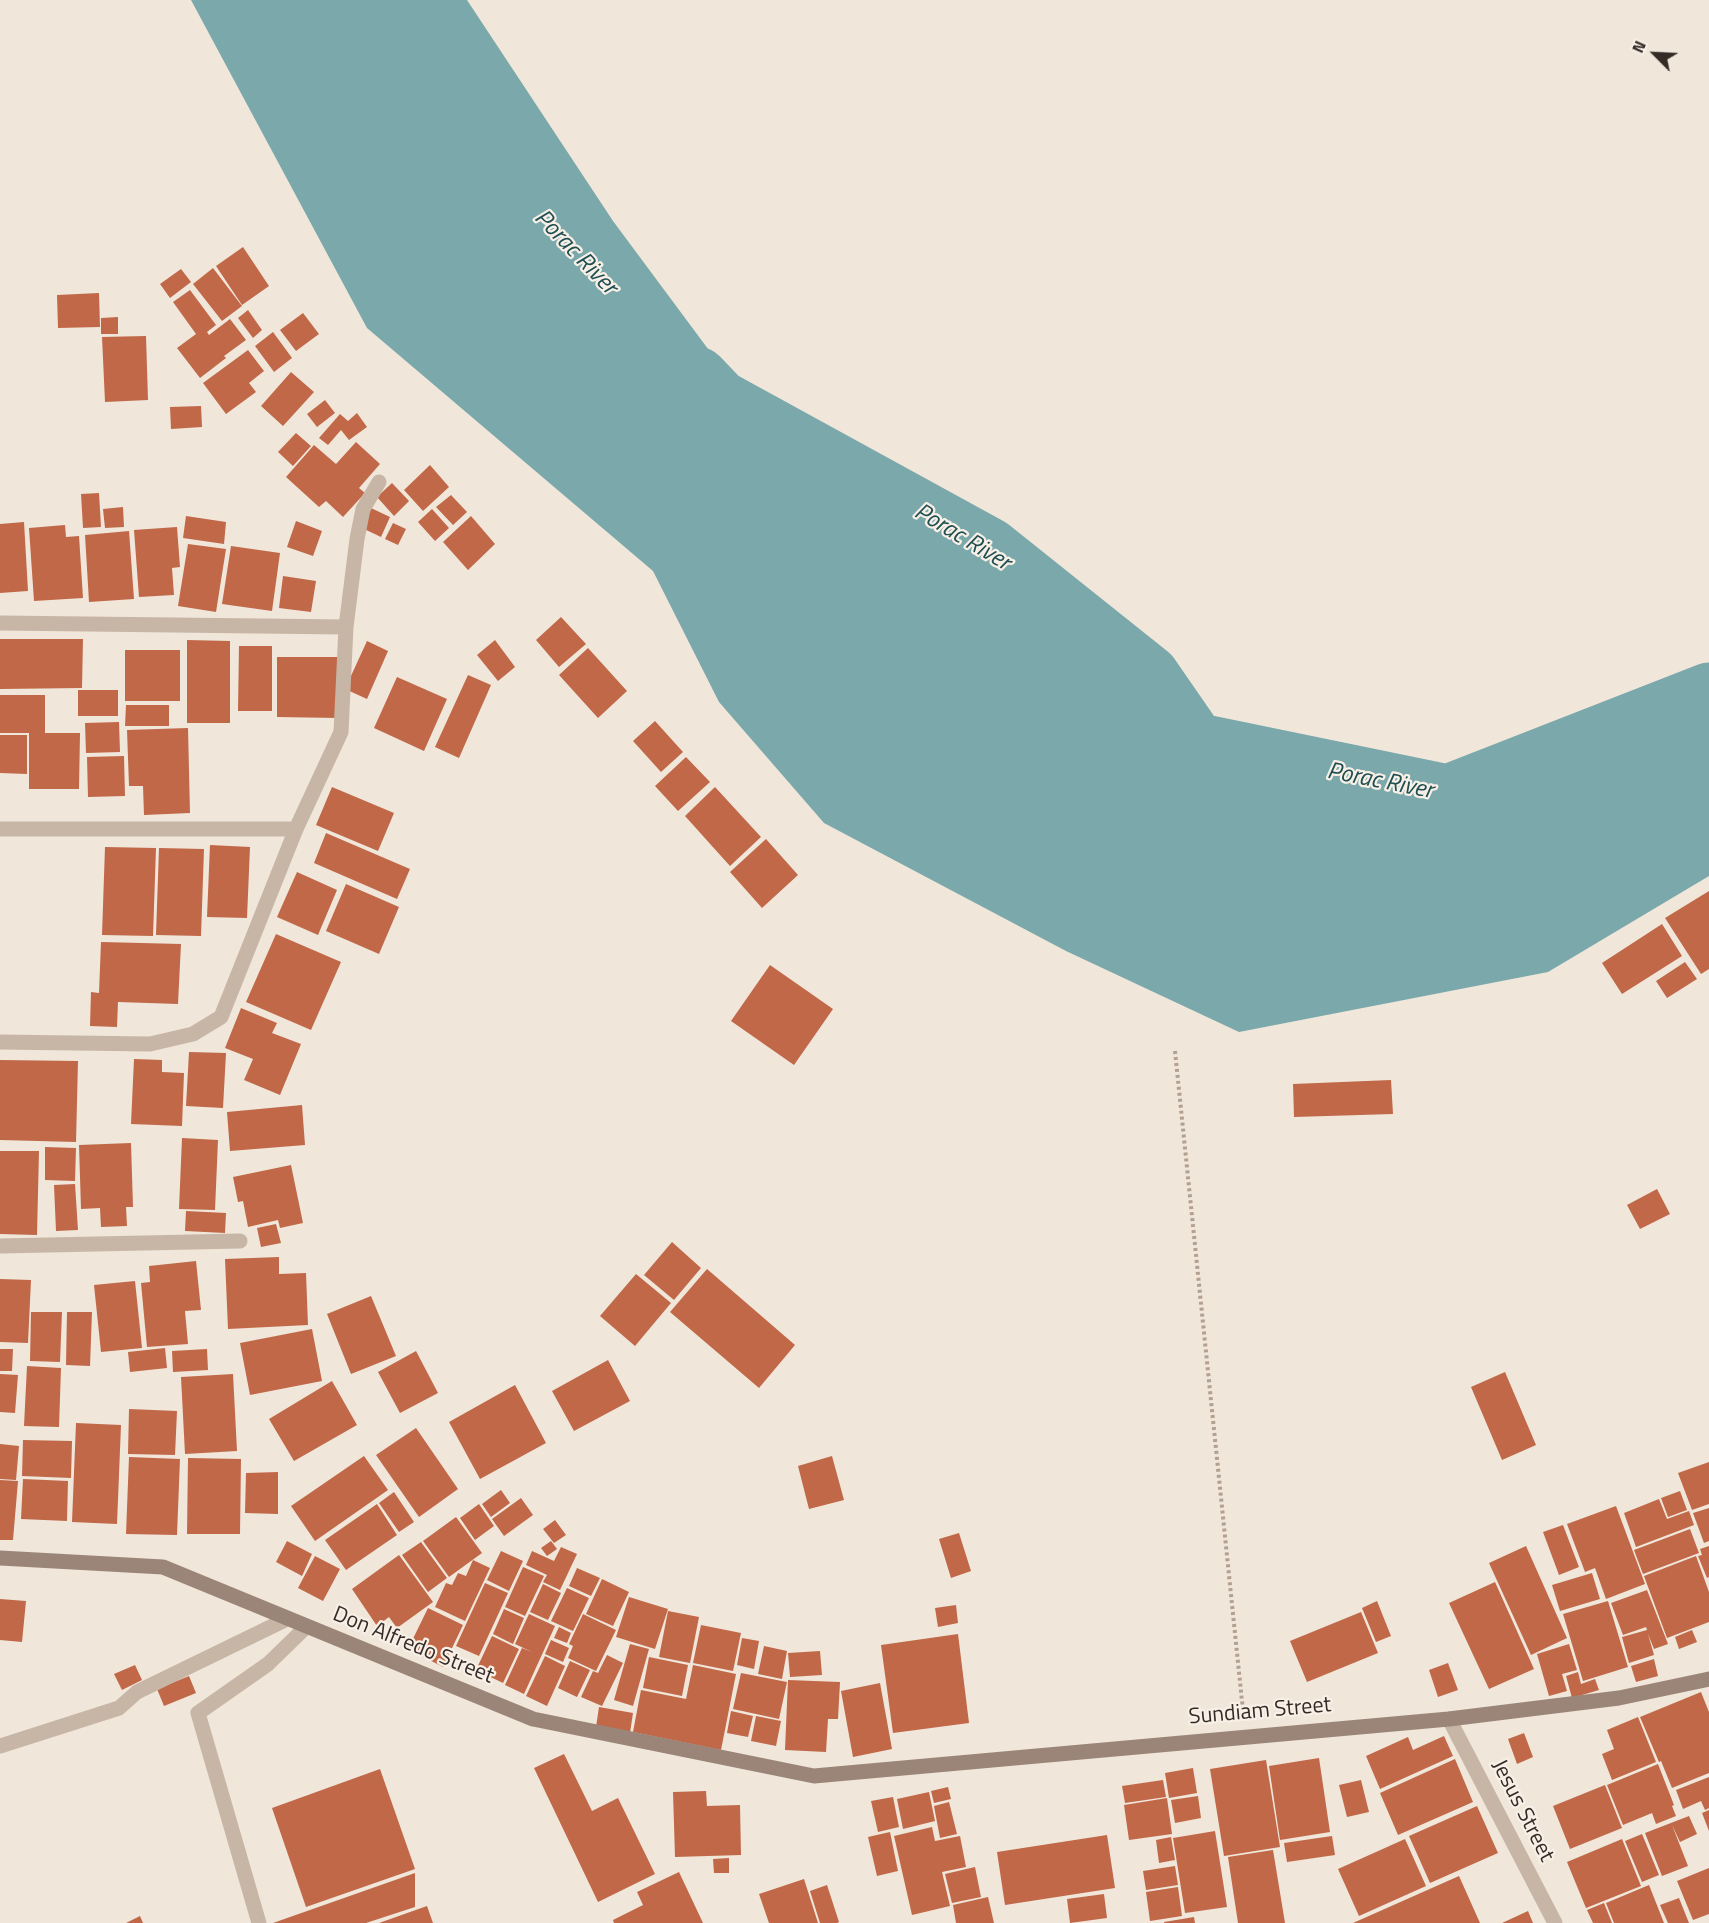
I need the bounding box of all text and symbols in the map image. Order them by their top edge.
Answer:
north arrow [1625,24,1685,84]
text: N [1625,37,1652,57]
water label: Porac River [527,205,623,301]
water label: Porac River [909,498,1015,578]
water label: Porac River [1325,758,1435,806]
street label: Don Alfredo Street [329,1602,497,1690]
street label: Sundiam Street [1188,1693,1332,1731]
street label: Jesus Street [1485,1756,1559,1866]

